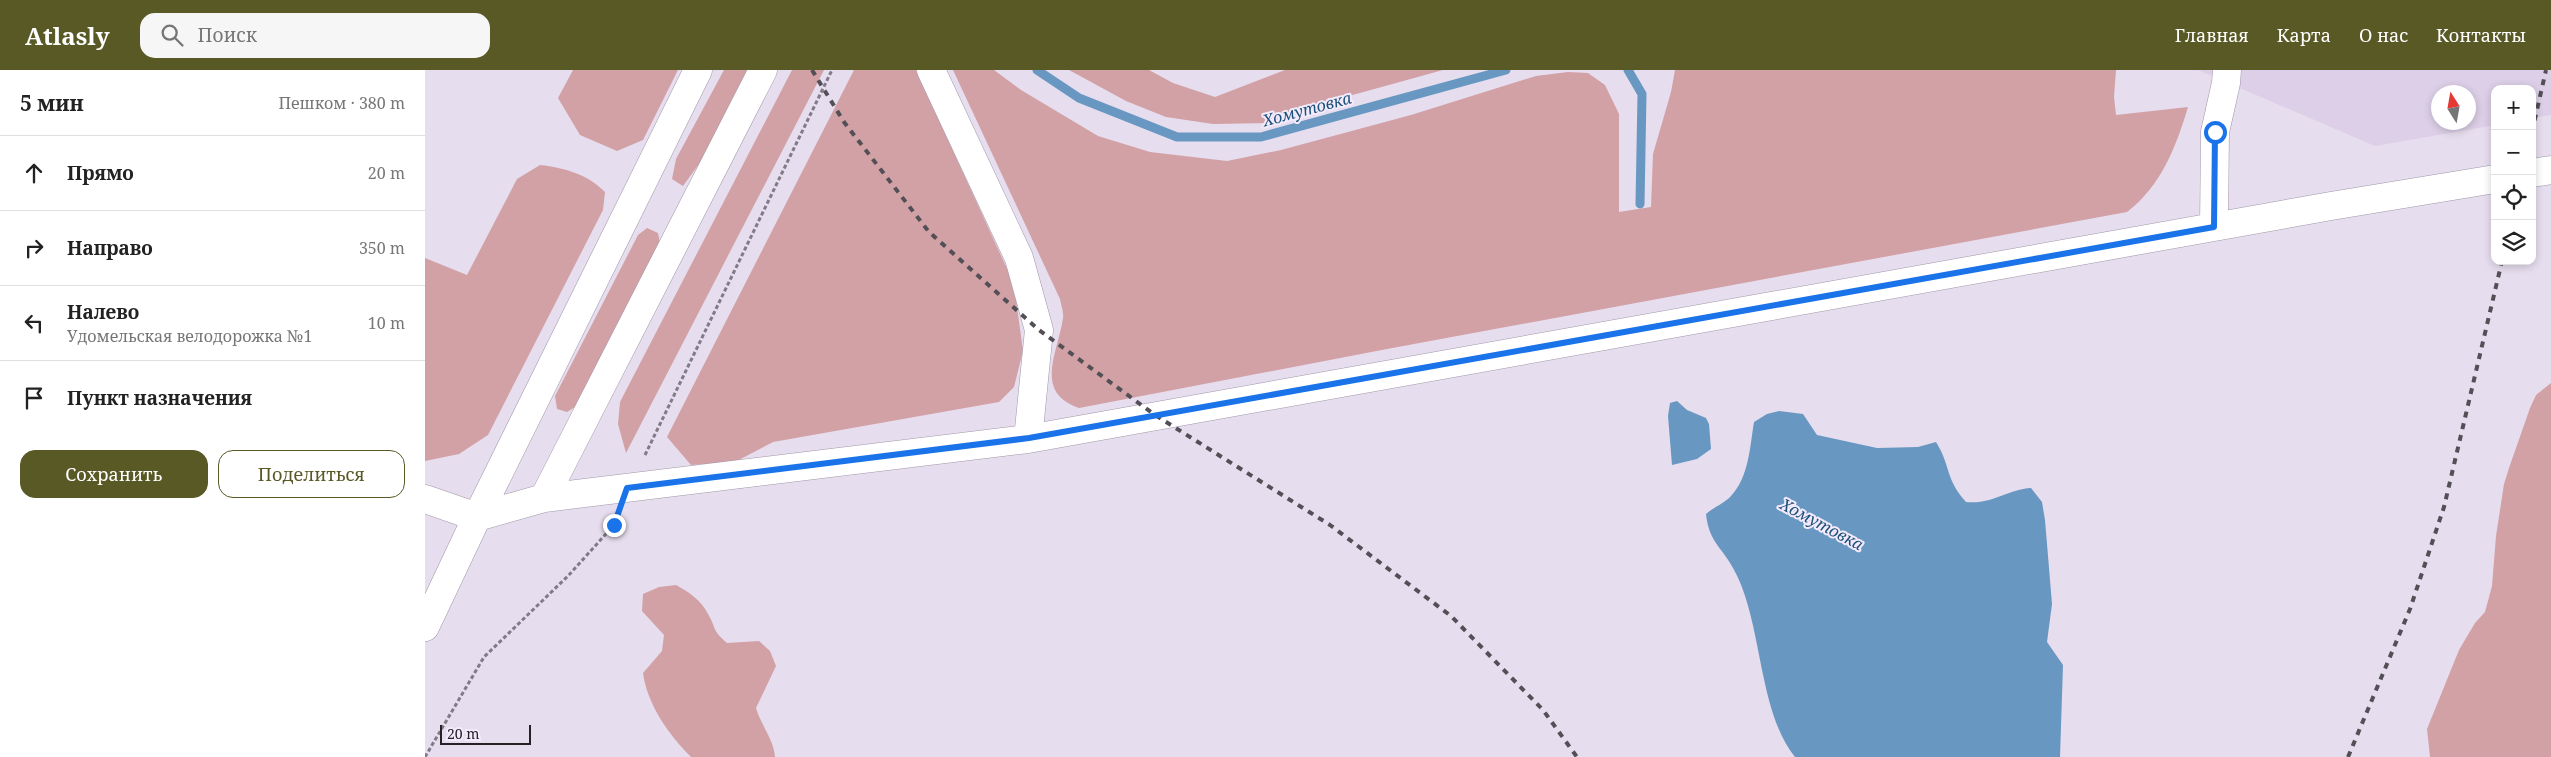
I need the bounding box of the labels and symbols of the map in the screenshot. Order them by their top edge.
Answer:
north arrow [2431,85,2476,130]
water label: Хомутовка [1259,87,1354,132]
route start [2204,121,2227,144]
water label: Хомутовка [1776,492,1867,555]
route end [603,514,626,537]
scale bar [440,722,531,745]

